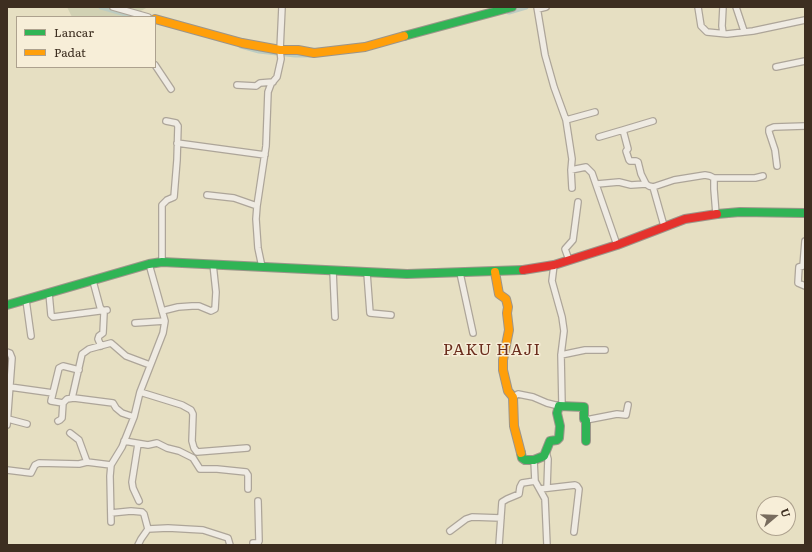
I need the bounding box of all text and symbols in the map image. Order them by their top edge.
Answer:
legend [16,16,156,68]
text: Lancar [54,23,94,41]
text: Padat [54,43,86,61]
district label: PAKU HAJI [443,340,541,360]
north arrow [756,496,796,536]
text: U [777,506,795,519]

